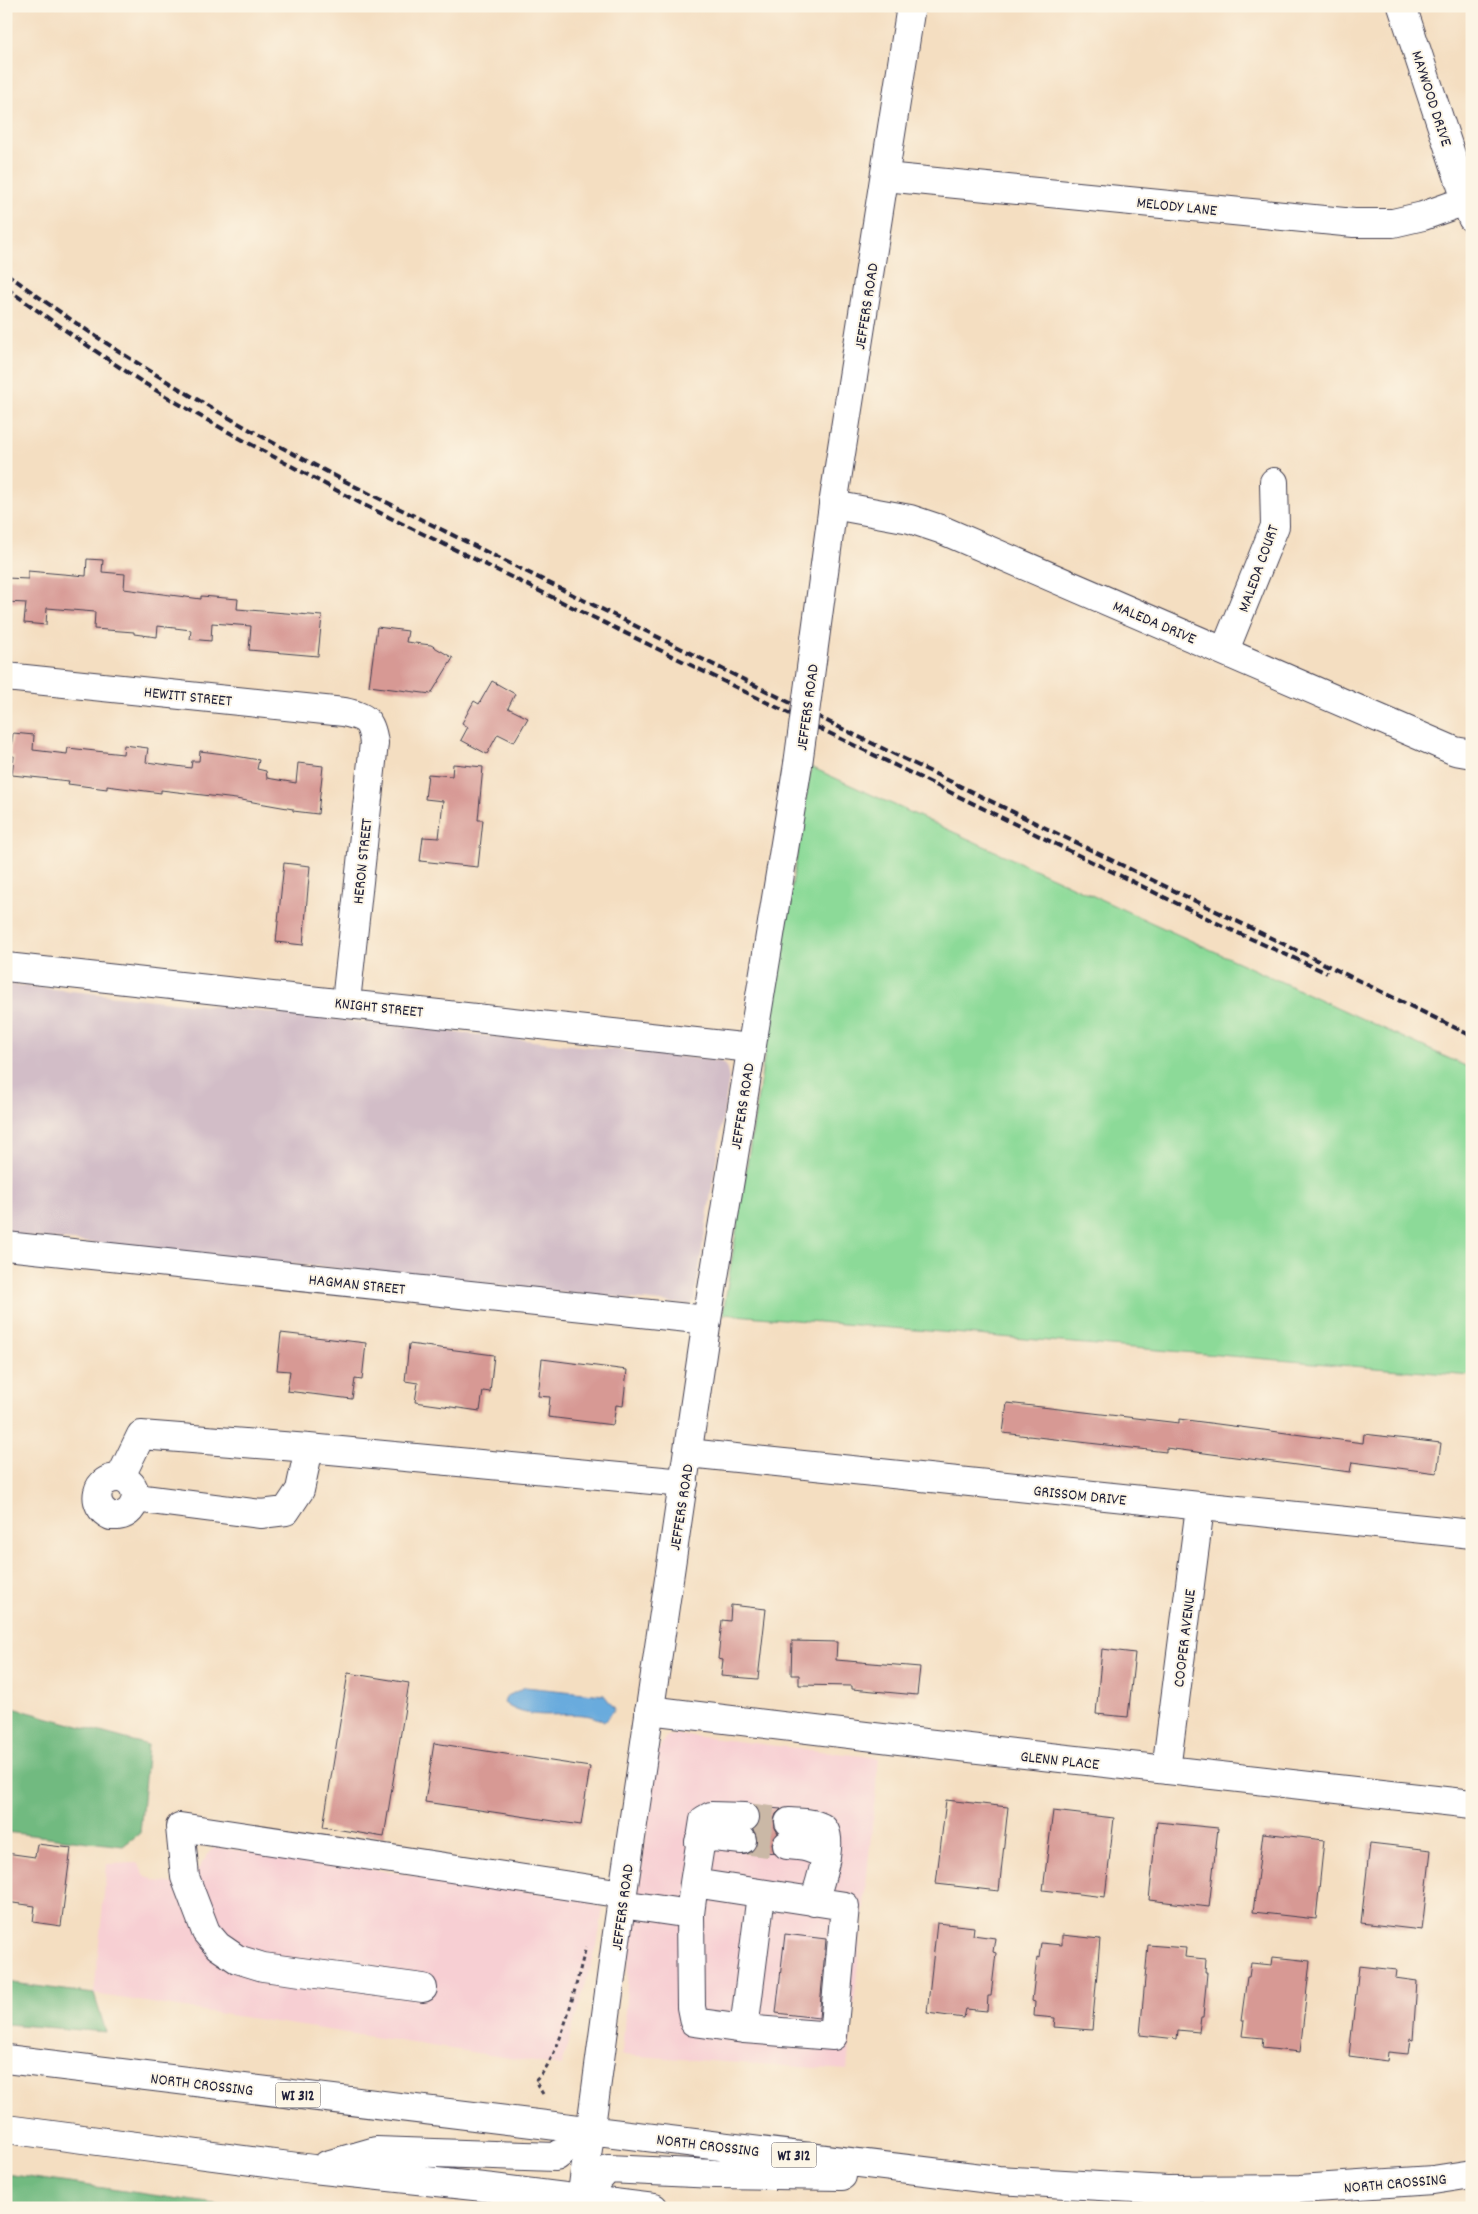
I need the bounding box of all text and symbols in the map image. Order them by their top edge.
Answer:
street label: MAYWOOD DRIVE [1404,48,1457,150]
street label: MELODY LANE [1135,192,1219,223]
street label: JEFFERS ROAD [849,262,886,351]
street label: MALEDA COURT [1233,521,1286,616]
street label: MALEDA DRIVE [1109,595,1200,651]
street label: JEFFERS ROAD [791,663,826,752]
street label: HEWITT STREET [143,681,233,714]
street label: HERON STREET [348,817,379,905]
street label: KNIGHT STREET [333,992,425,1025]
street label: JEFFERS ROAD [725,1062,762,1151]
street label: HAGMAN STREET [307,1269,407,1302]
street label: JEFFERS ROAD [664,1463,701,1552]
street label: GRISSOM DRIVE [1032,1480,1128,1513]
street label: COOPER AVENUE [1168,1587,1203,1689]
street label: GLENN PLACE [1019,1746,1101,1777]
street label: JEFFERS ROAD [606,1863,641,1952]
street label: NORTH CROSSING [149,2068,254,2103]
road number: WI 312 [276,2082,320,2108]
street label: NORTH CROSSING [655,2129,760,2164]
road number: WI 312 [772,2142,816,2168]
street label: NORTH CROSSING [1343,2169,1448,2200]

